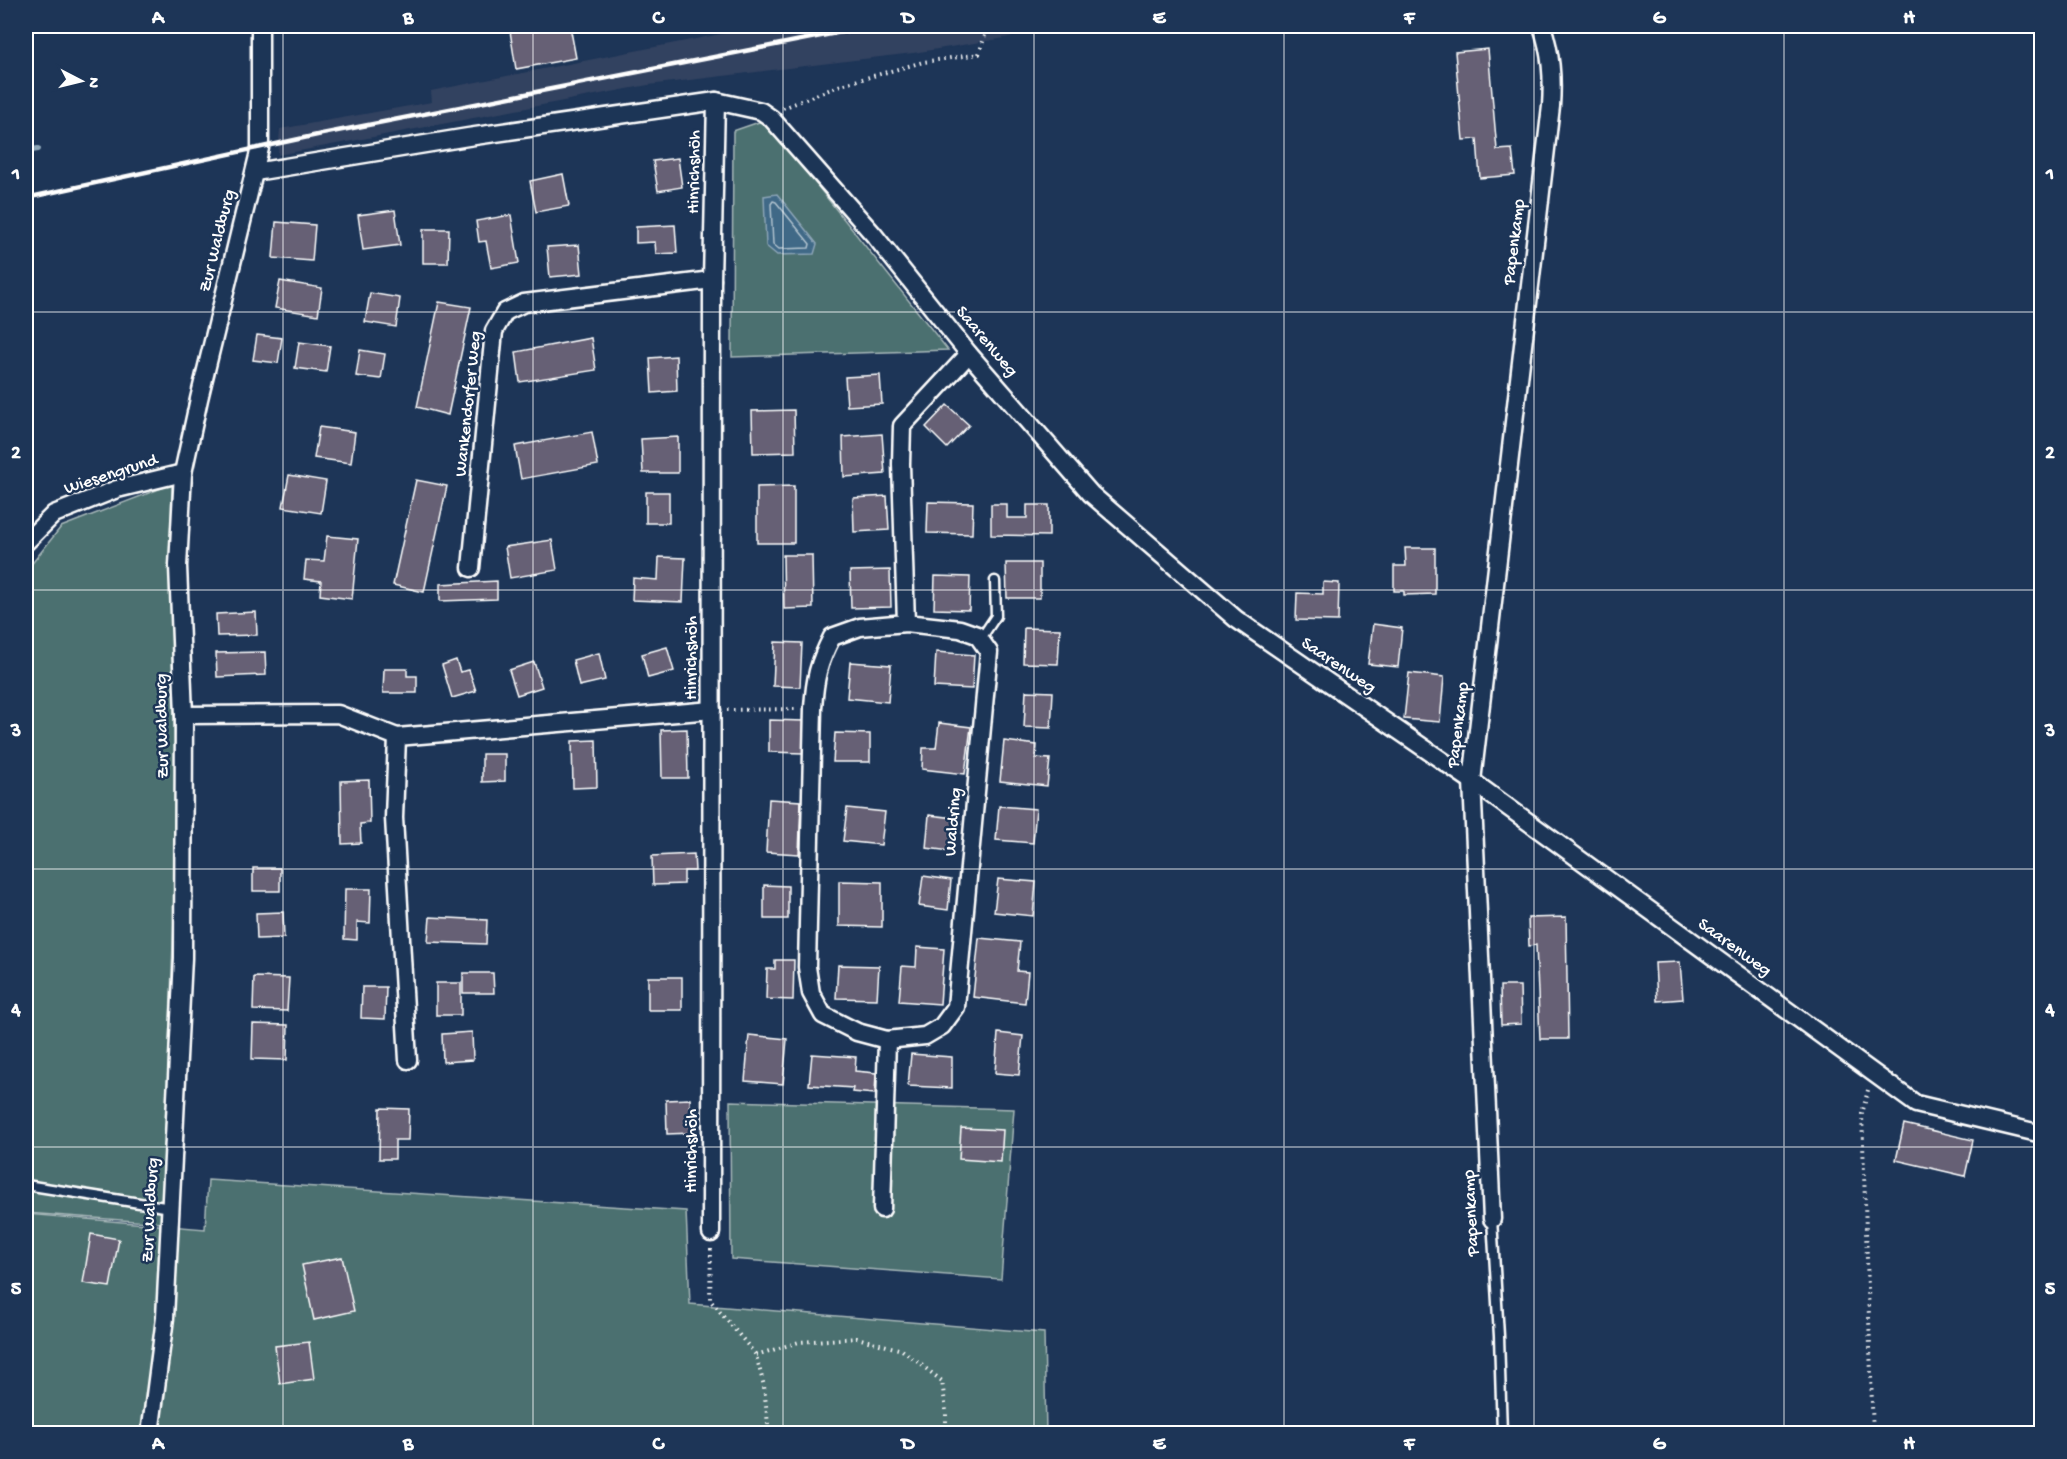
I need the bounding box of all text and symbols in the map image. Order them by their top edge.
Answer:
text: A [151,8,166,31]
text: B [402,8,414,31]
text: C [652,8,666,31]
text: D [899,8,915,31]
text: E [1153,8,1167,31]
text: F [1403,8,1416,31]
text: G [1653,8,1667,31]
text: H [1903,8,1915,31]
north arrow [51,51,111,111]
text: N [82,76,102,89]
street label: Hinrichshöh [684,129,706,214]
text: 1 [11,164,20,187]
text: 1 [2045,164,2054,187]
street label: Zur Waldburg [195,187,241,295]
street label: Papenkamp [1499,198,1531,287]
street label: Saarenweg [950,302,1022,382]
street label: Wankendorfer Weg [451,330,487,478]
text: 2 [11,443,21,466]
text: 2 [2045,443,2055,466]
street label: Wiesengrund [62,450,162,500]
street label: Hinrichshöh [682,616,703,700]
street label: Saarenweg [1296,633,1380,699]
street label: Zur Waldburg [152,673,174,779]
street label: Papenkamp [1443,681,1475,770]
text: 3 [10,721,21,744]
text: 3 [2044,721,2055,744]
street label: Waldring [941,787,967,857]
street label: Saarenweg [1693,914,1775,982]
text: 4 [10,1000,21,1023]
text: 4 [2044,1000,2055,1023]
street label: Hinrichshöh [682,1109,703,1193]
street label: Zur Waldburg [138,1157,164,1263]
street label: Papenkamp [1459,1169,1485,1258]
text: 5 [11,1279,22,1302]
text: 5 [2045,1279,2056,1302]
text: A [151,1434,166,1457]
text: B [402,1434,414,1457]
text: C [652,1434,666,1457]
text: D [899,1434,915,1457]
text: E [1153,1434,1167,1457]
text: F [1403,1434,1416,1457]
text: G [1653,1434,1667,1457]
text: H [1903,1434,1915,1457]

